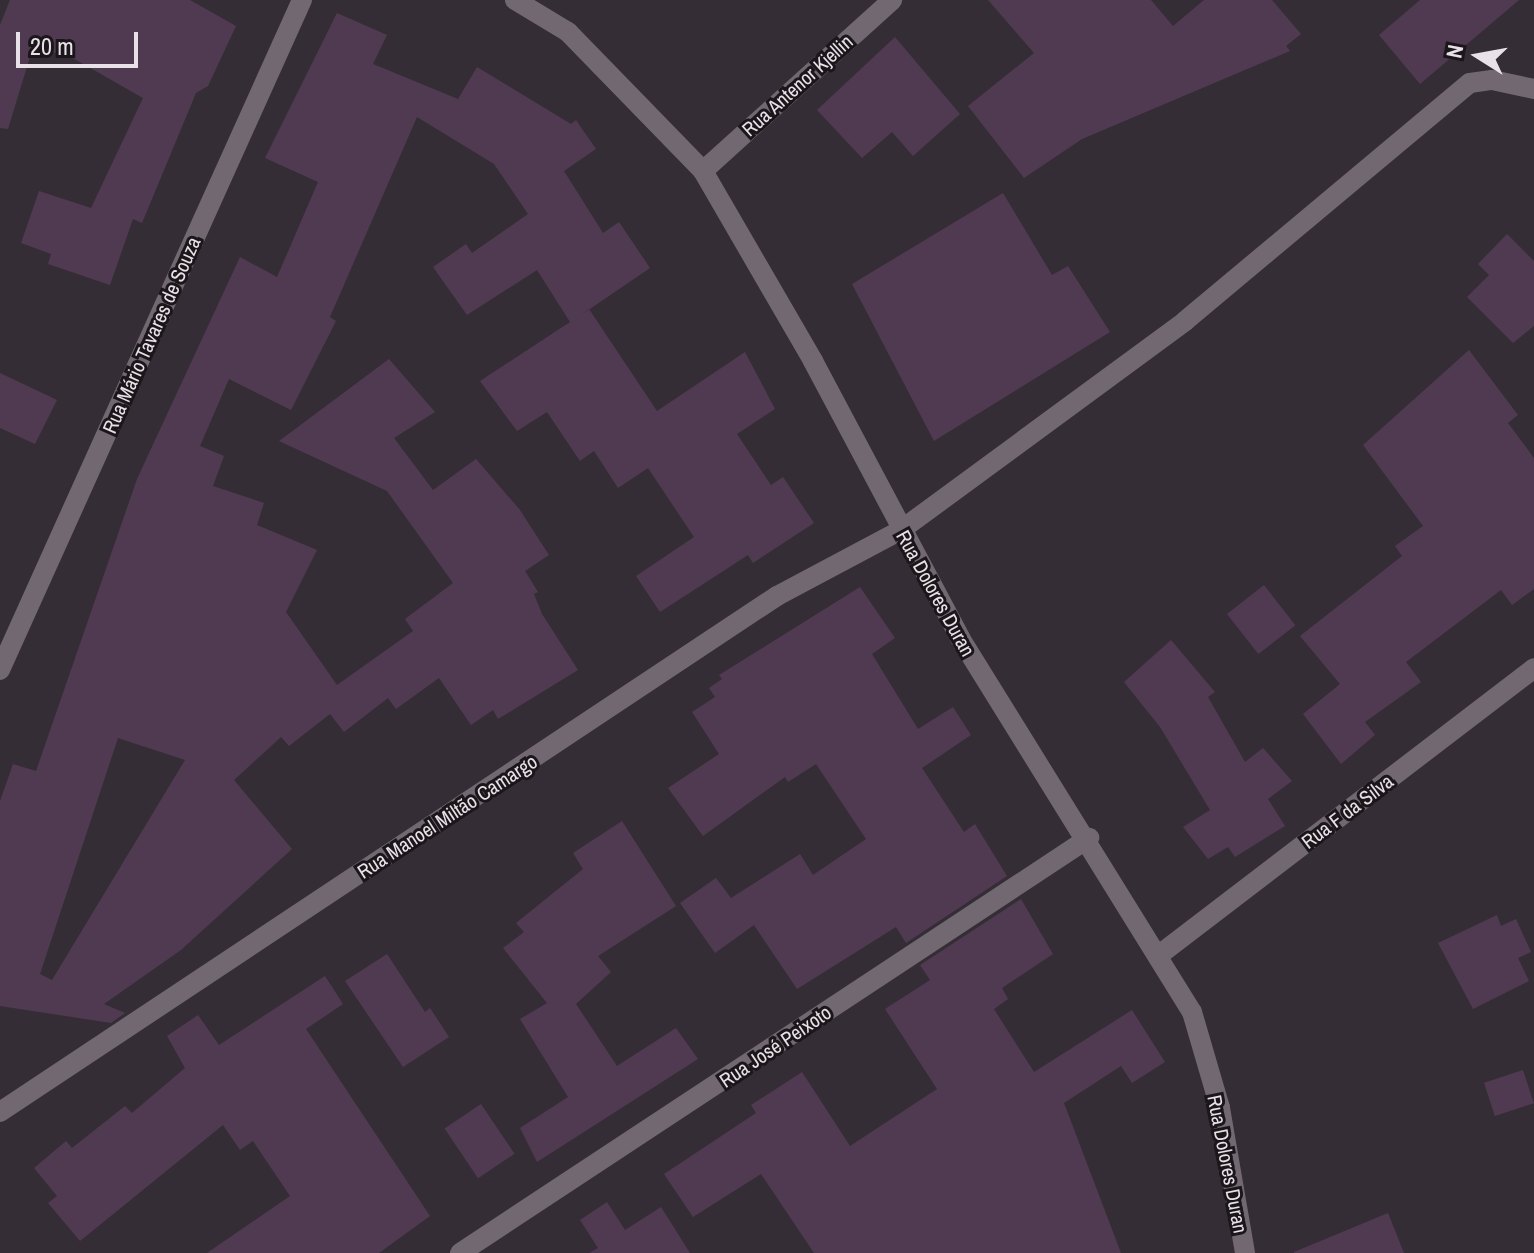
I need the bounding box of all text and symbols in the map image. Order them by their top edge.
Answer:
scale bar [20,16,142,66]
north arrow [1438,16,1518,96]
street label: Rua Antenor Kjellin [736,29,858,141]
text: 20 m [30,30,74,62]
text: N [1438,42,1470,61]
street label: Rua Mário Tavares de Souza [97,233,205,437]
street label: Rua Dolores Duran [891,526,981,660]
street label: Rua Manoel Miltão Camargo [353,749,541,883]
street label: Rua F da Silva [1296,769,1398,853]
street label: Rua José Peixoto [715,1000,835,1092]
street label: Rua Dolores Duran [1203,1093,1253,1235]

